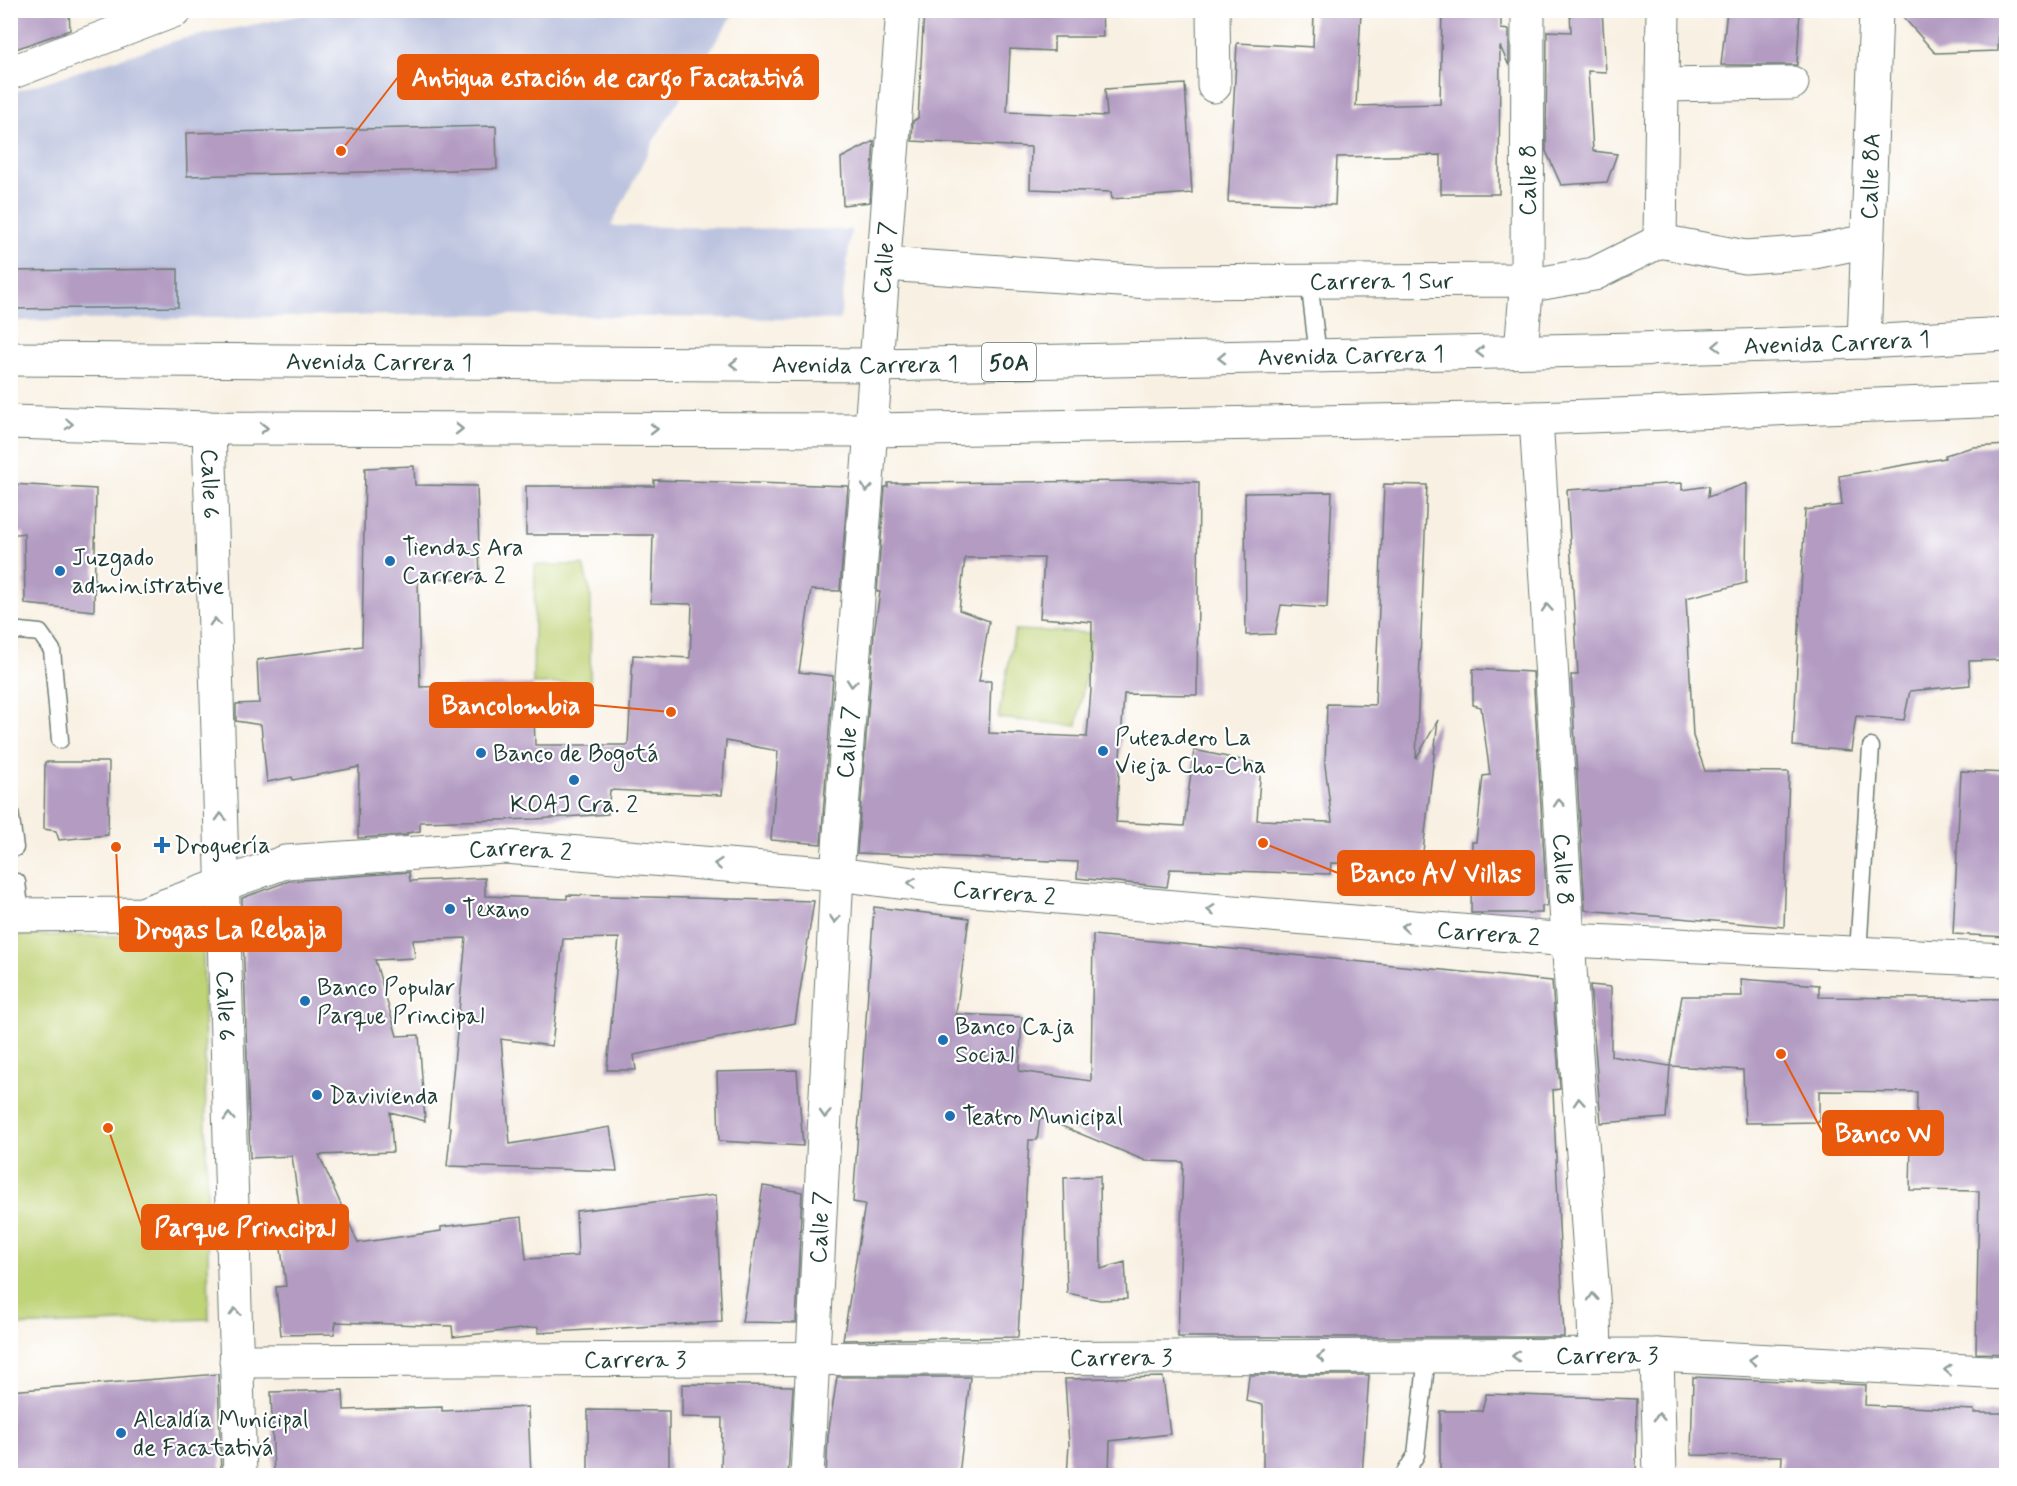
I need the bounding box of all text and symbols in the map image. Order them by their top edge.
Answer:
callout: Antigua estación de cargo Facatativá [398,55,818,99]
text: Antigua estación de cargo Facatativá [412,62,804,99]
street label: Calle 8A [1854,132,1889,220]
street label: Calle 8 [1513,144,1545,216]
street label: Calle 7 [867,220,904,295]
street label: Carrera 1 Sur [1309,266,1453,298]
street label: Avenida Carrera 1 [1743,324,1931,363]
street label: Avenida Carrera 1 [1257,339,1445,374]
one-way arrow [1713,340,1722,353]
road number: 50A [982,343,1036,381]
one-way arrow [1476,346,1485,358]
street label: Avenida Carrera 1 [286,347,472,379]
street label: Avenida Carrera 1 [772,349,959,382]
one-way arrow [1218,351,1227,364]
one-way arrow [729,358,738,370]
one-way arrow [64,418,73,430]
one-way arrow [259,422,268,434]
one-way arrow [454,423,463,435]
one-way arrow [649,423,658,435]
street label: Calle 6 [193,448,226,520]
one-way arrow [861,484,874,493]
place label: Tiendas Ara Carrera 2 [402,533,523,592]
place label: Juzgado administrative [72,543,224,602]
marker: Tiendas Ara Carrera 2 [383,554,397,568]
marker: Juzgado administrative [53,564,67,578]
one-way arrow [1541,604,1554,613]
one-way arrow [209,618,221,627]
one-way arrow [846,678,859,687]
callout: Bancolombia [430,683,593,727]
text: Bancolombia [441,690,581,724]
street label: Calle 7 [830,705,867,780]
place label: Puteadero La Vieja Cho-Cha [1115,723,1266,782]
place label: Banco de Bogotá [493,739,659,772]
marker: Puteadero La Vieja Cho-Cha [1096,744,1110,758]
marker: Banco de Bogotá [474,746,488,760]
marker: KOAJ Cra. 2 [567,773,581,787]
place label: KOAJ Cra. 2 [510,790,638,821]
one-way arrow [1553,799,1566,808]
one-way arrow [214,813,227,822]
place label: Droguería [174,831,271,862]
street label: Carrera 2 [468,833,573,869]
street label: Calle 8 [1544,833,1580,906]
marker: Droguería [155,838,169,852]
callout: Banco AV Villas [1338,851,1534,895]
one-way arrow [713,858,722,871]
text: Banco AV Villas [1350,858,1522,892]
street label: Carrera 2 [951,874,1057,914]
one-way arrow [907,878,916,890]
place label: Texano [462,895,530,926]
marker: Texano [443,902,457,916]
one-way arrow [1206,904,1215,917]
callout: Drogas La Rebaja [120,907,341,951]
text: Drogas La Rebaja [133,914,327,949]
one-way arrow [828,915,841,924]
street label: Carrera 2 [1435,915,1541,955]
one-way arrow [1400,920,1409,933]
street label: Calle 6 [208,970,241,1041]
place label: Banco Popular Parque Principal [317,973,485,1032]
marker: Banco Popular Parque Principal [298,994,312,1008]
place label: Banco Caja Social [955,1012,1075,1071]
marker: Banco Caja Social [936,1033,950,1047]
place label: Davivienda [329,1081,438,1112]
marker: Davivienda [310,1088,324,1102]
one-way arrow [1573,1098,1586,1107]
place label: Teatro Municipal [962,1102,1123,1133]
one-way arrow [818,1109,831,1118]
marker: Teatro Municipal [943,1109,957,1123]
callout: Banco W [1823,1111,1943,1155]
one-way arrow [223,1113,235,1122]
text: Banco W [1835,1118,1931,1152]
street label: Calle 7 [804,1190,838,1264]
callout: Parque Principal [142,1205,348,1249]
text: Parque Principal [154,1212,336,1246]
one-way arrow [1587,1292,1600,1301]
one-way arrow [228,1308,241,1317]
street label: Carrera 3 [1556,1341,1658,1372]
street label: Carrera 3 [1070,1343,1172,1374]
street label: Carrera 3 [584,1345,686,1377]
one-way arrow [1512,1350,1521,1362]
one-way arrow [1317,1351,1326,1363]
one-way arrow [1749,1354,1758,1367]
one-way arrow [1944,1364,1953,1377]
place label: Alcaldía Municipal de Facatativá [133,1405,309,1464]
one-way arrow [1652,1413,1665,1422]
marker: Alcaldía Municipal de Facatativá [114,1426,128,1440]

